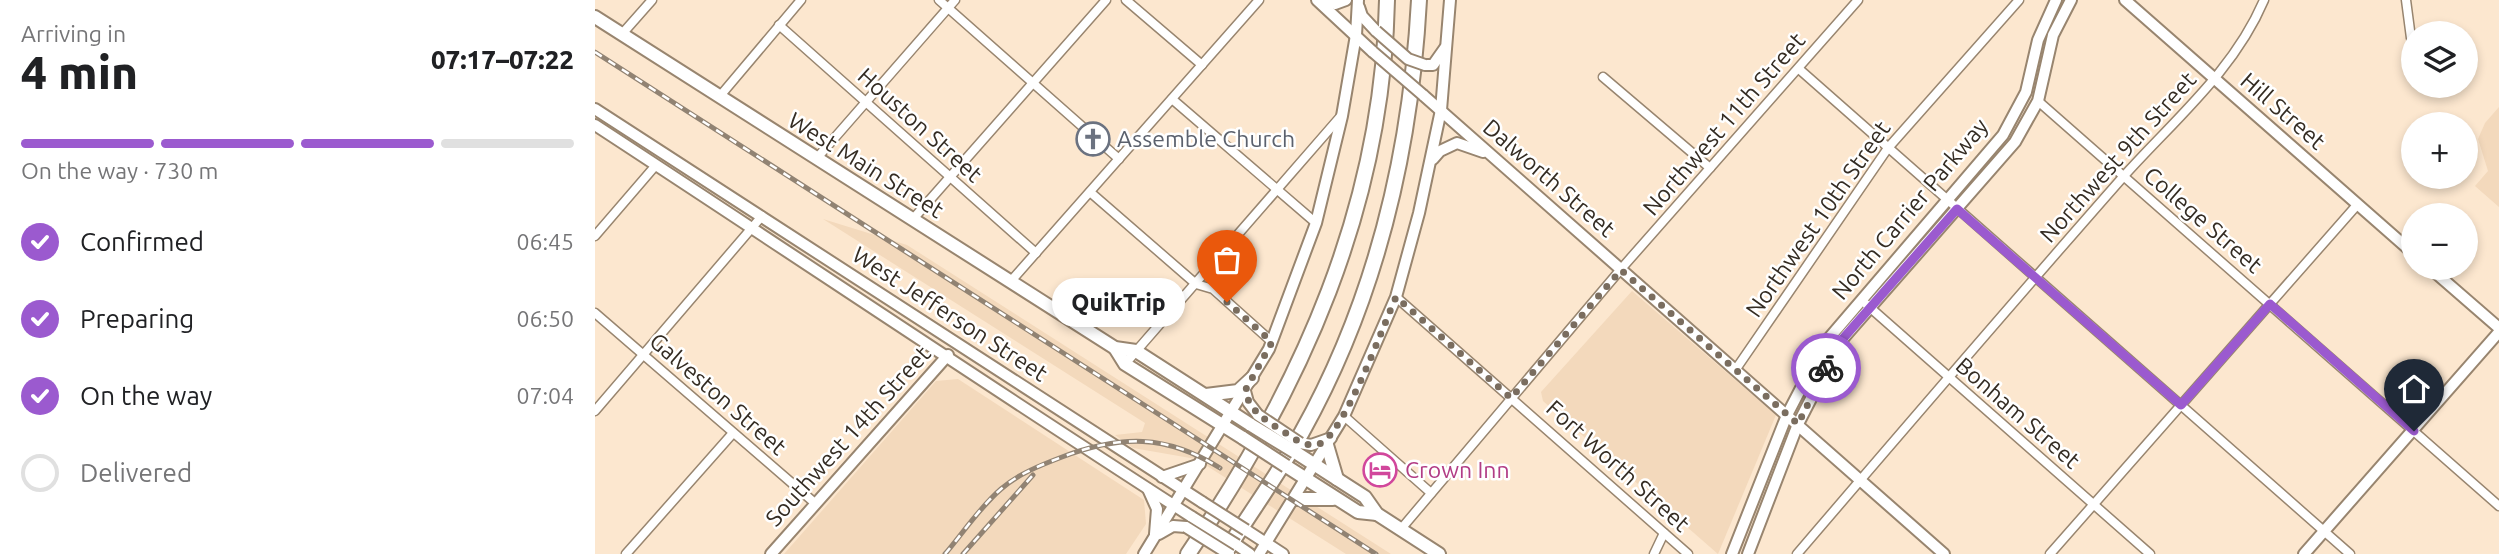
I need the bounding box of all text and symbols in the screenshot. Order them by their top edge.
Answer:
text: Arriving in [21,21,126,46]
map controls [2401,21,2478,280]
button: layers [2401,21,2478,98]
street label: Northwest 11th Street [1638,27,1810,220]
text: 07:17–07:22 [431,45,574,74]
text: 4 min [21,46,138,98]
street label: Houston Street [853,63,987,187]
street label: Northwest 9th Street [2035,66,2201,247]
street label: Hill Street [2236,67,2330,154]
street label: West Main Street [784,107,948,222]
button: + [2401,112,2478,189]
street label: North Carrier Parkway [1827,113,1993,304]
street label: Dalworth Street [1479,114,1620,241]
street label: Northwest 10th Street [1740,116,1895,321]
church icon: Assemble Church [1074,120,1112,158]
place label: Assemble Church [1117,126,1295,151]
text: On the way · 730 m [21,158,218,183]
street label: College Street [2139,162,2267,278]
button: − [2401,203,2478,280]
icon: check [21,223,59,261]
text: Confirmed [80,227,204,256]
text: 06:45 [516,229,574,254]
pin [1197,230,1257,302]
street label: West Jefferson Street [848,241,1052,386]
icon: bag [1208,241,1246,279]
callout: QuikTrip [1052,278,1185,326]
text: QuikTrip [1071,290,1166,315]
icon: check [21,300,59,338]
text: Preparing [80,304,194,333]
text: 06:50 [516,306,574,331]
street label: Galveston Street [645,328,791,459]
courier [1791,333,1861,403]
street label: Southwest 14th Street [760,341,935,531]
icon: bike [1807,349,1845,387]
street label: Bonham Street [1951,352,2085,473]
pin [2384,359,2444,431]
icon: home [2395,370,2433,408]
icon: check [21,377,59,415]
text: On the way [80,381,212,410]
text: 07:04 [516,383,574,408]
street label: Fort Worth Street [1542,395,1695,536]
hotel icon: Crown Inn [1361,451,1399,489]
place label: Crown Inn [1405,457,1510,482]
text: Delivered [80,458,192,487]

